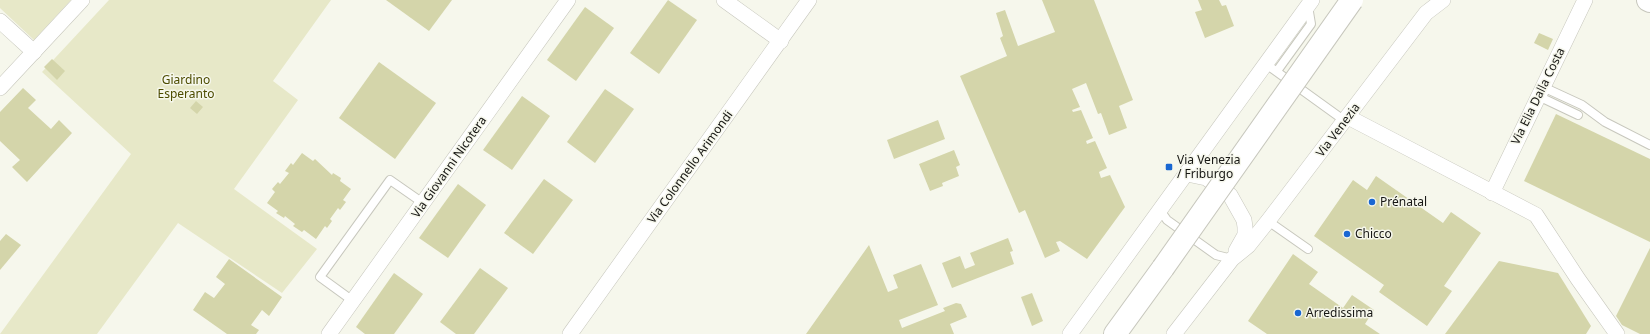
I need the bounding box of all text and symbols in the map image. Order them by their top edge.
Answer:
street label: Via Elia Dalla Costa [1507,44,1568,147]
park label: Giardino Esperanto [157,71,215,102]
street label: Via Venezia [1312,99,1363,160]
street label: Via Colonnello Arimondi [643,107,736,227]
street label: Via Giovanni Nicotera [407,112,490,221]
place label: Via Venezia / Friburgo [1177,151,1240,182]
marker: Via Venezia / Friburgo [1164,162,1174,172]
place label: Prénatal [1380,193,1427,210]
marker: Prénatal [1367,197,1377,207]
place label: Chicco [1355,225,1392,242]
marker: Chicco [1342,229,1352,239]
place label: Arredissima [1306,304,1373,321]
marker: Arredissima [1293,308,1303,318]

